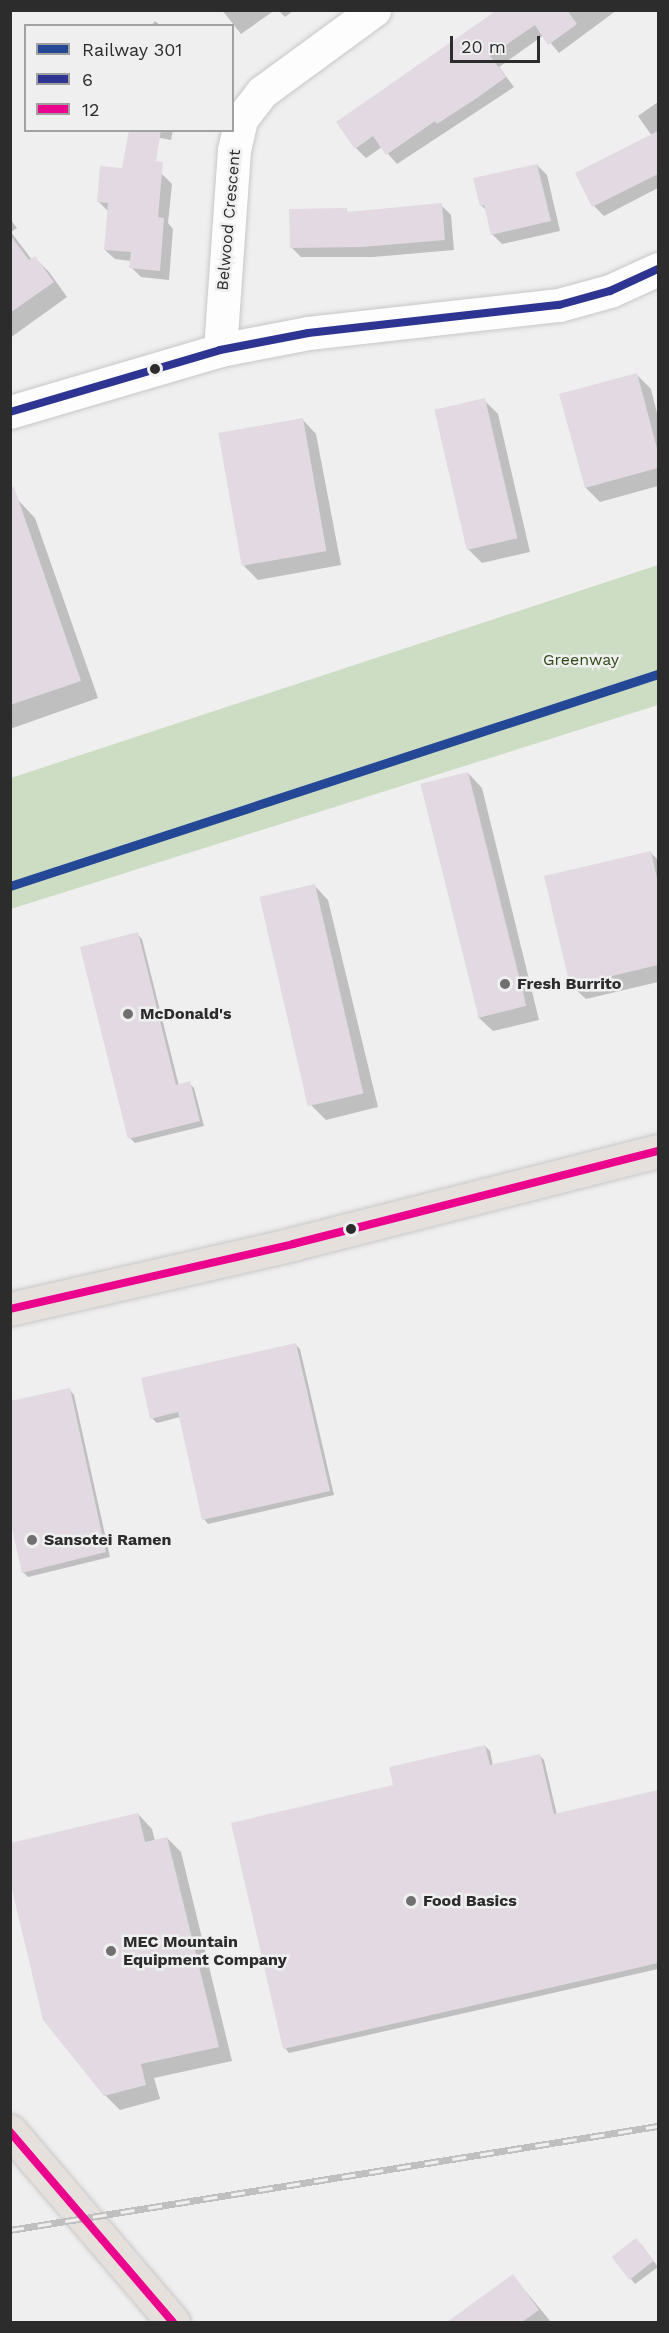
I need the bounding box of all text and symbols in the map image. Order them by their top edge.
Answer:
legend [24,24,234,132]
scale bar [453,24,543,62]
text: 20 m [461,36,506,57]
text: Railway 301 [82,39,182,60]
text: 6 [82,69,93,90]
text: 12 [82,99,100,120]
street label: Belwood Crescent [213,149,245,291]
unlabelled marker [149,363,161,375]
park label: Greenway [543,650,619,670]
place label: Fresh Burrito [517,974,621,994]
marker: Fresh Burrito [498,977,512,991]
place label: McDonald's [140,1004,232,1024]
marker: McDonald's [121,1007,135,1021]
unlabelled marker [345,1223,357,1235]
place label: Sansotei Ramen [44,1530,171,1550]
marker: Sansotei Ramen [25,1533,39,1547]
place label: Food Basics [423,1891,517,1911]
marker: Food Basics [404,1894,418,1908]
place label: MEC Mountain Equipment Company [123,1932,287,1970]
marker: MEC Mountain Equipment Company [104,1944,118,1958]

